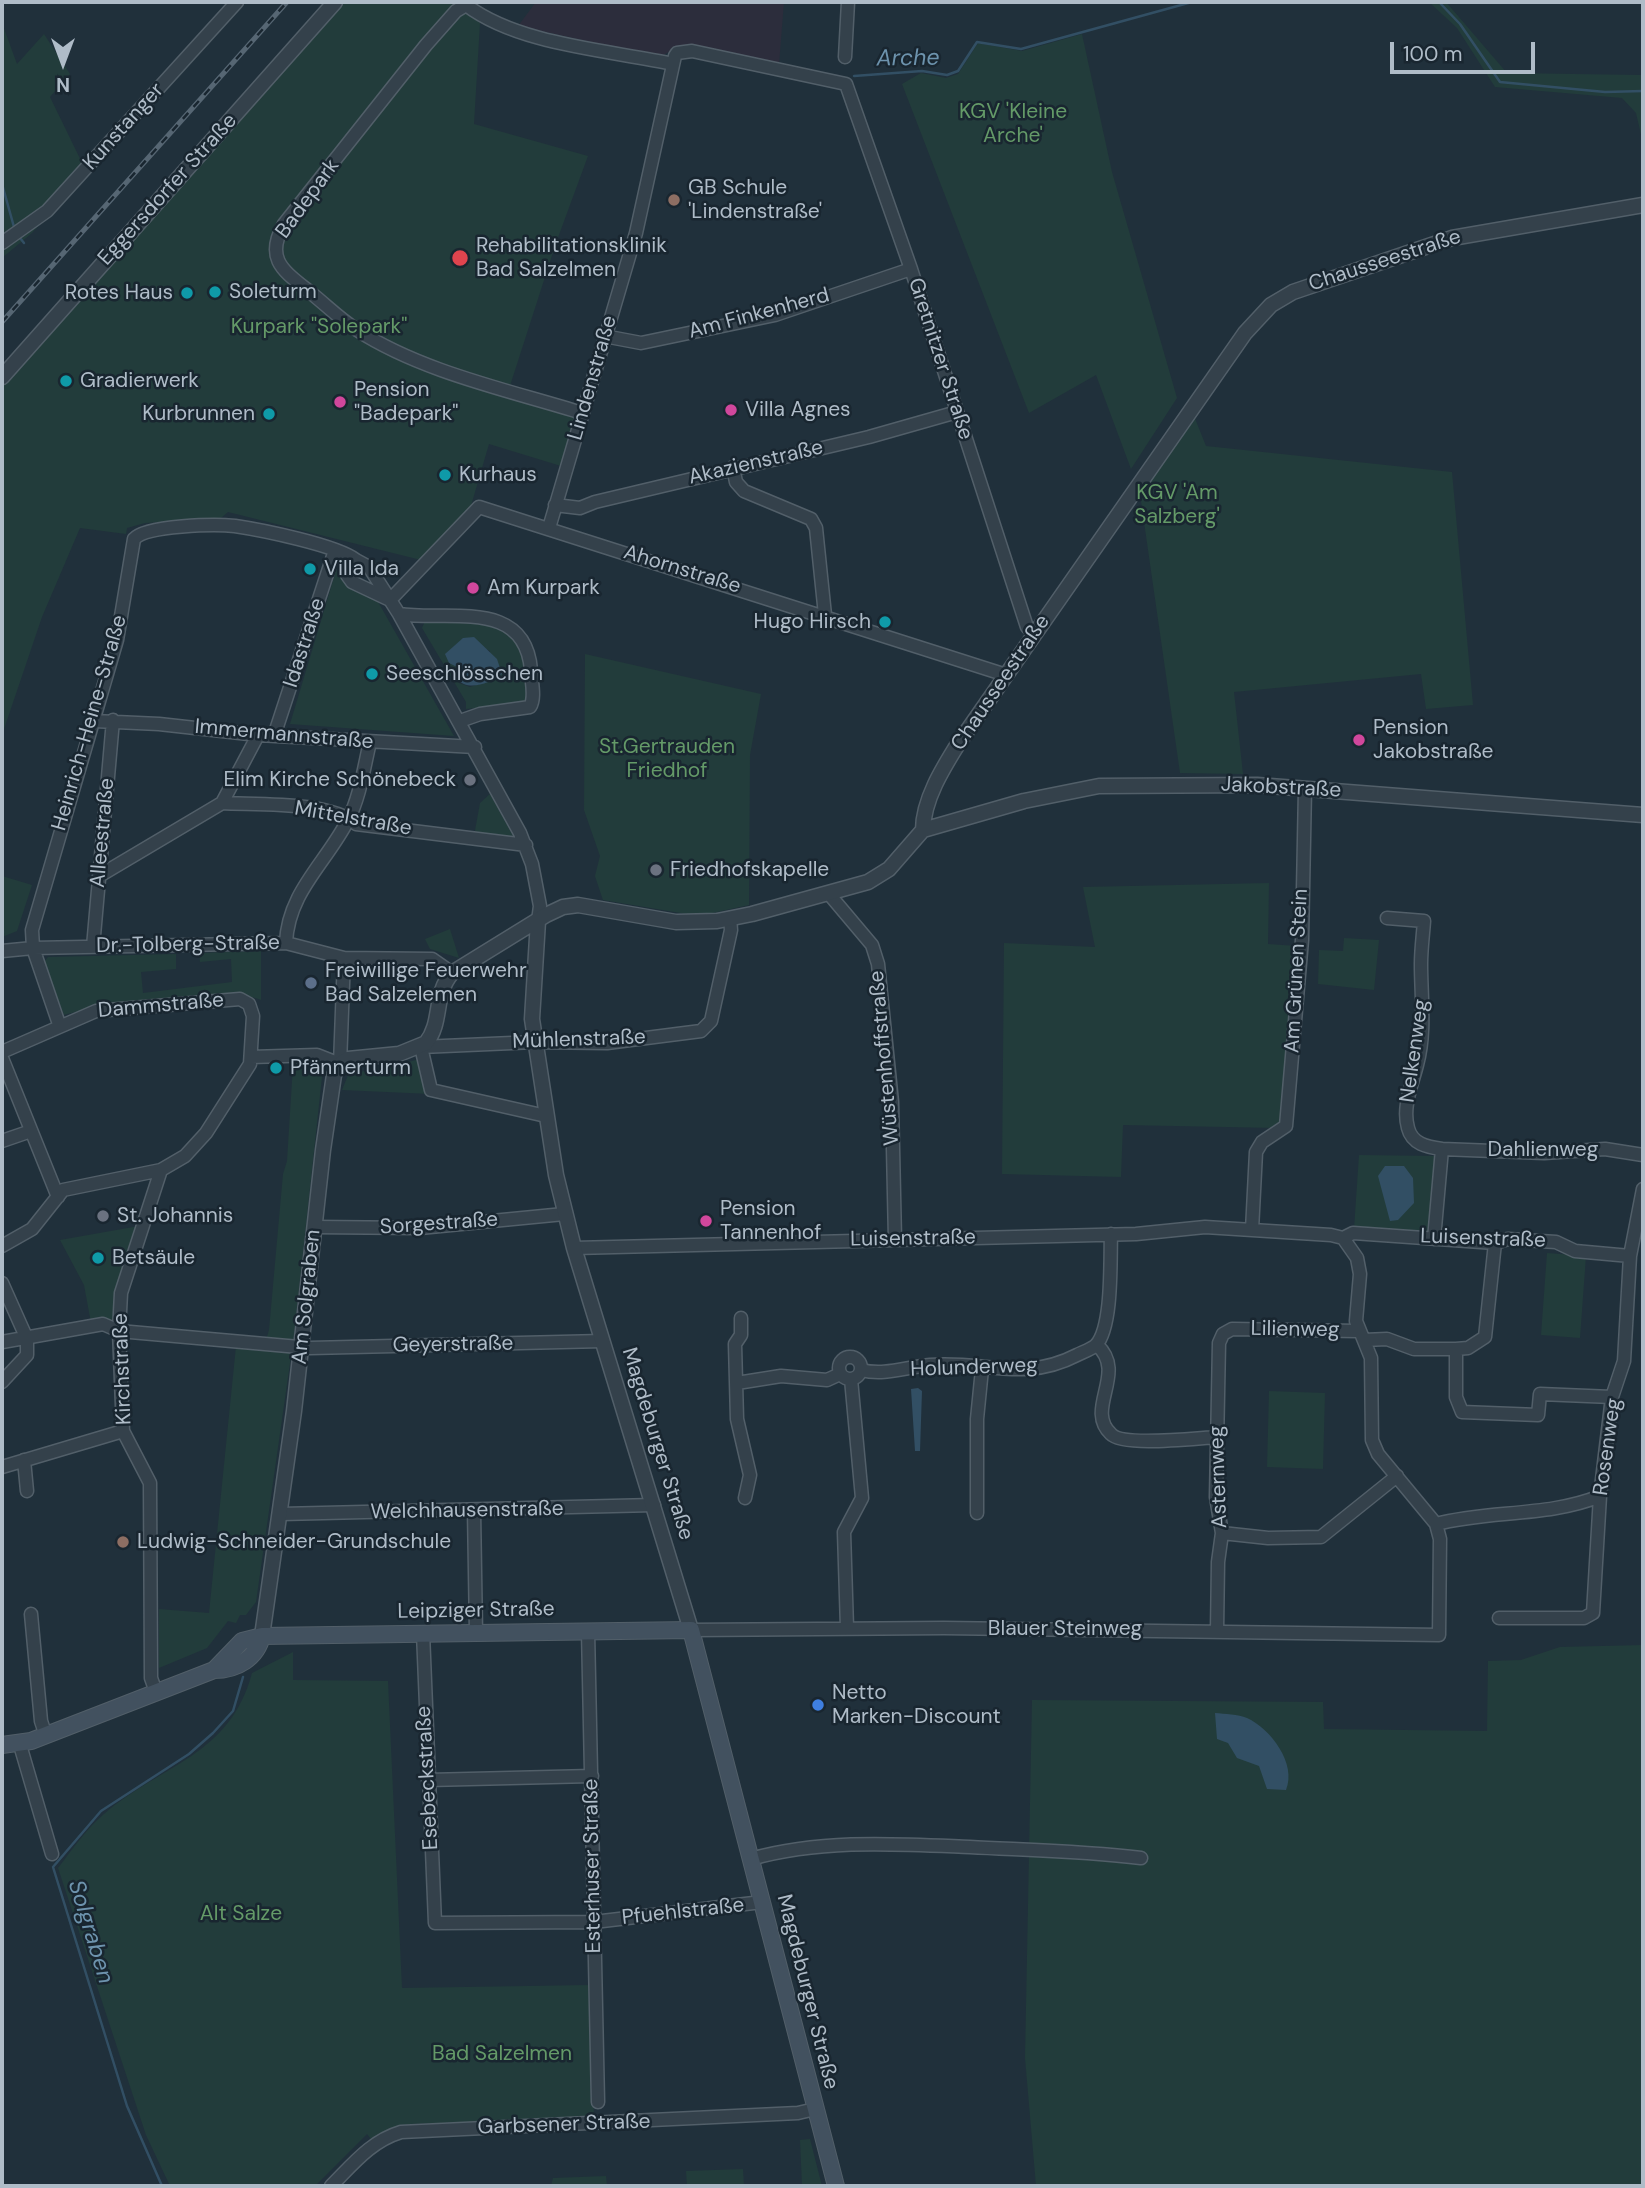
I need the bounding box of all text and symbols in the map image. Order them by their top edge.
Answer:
north arrow [28,28,98,98]
scale bar [1393,28,1538,72]
text: 100 m [1403,40,1463,68]
water label: Arche [876,45,940,73]
text: N [56,72,70,97]
street label: Kunstanger [78,78,170,176]
park label: KGV 'Kleine Arche' [959,99,1067,149]
street label: Eggersdorfer Straße [93,109,243,271]
street label: Badepark [271,154,345,244]
place label: GB Schule 'Lindenstraße' [688,175,822,225]
marker: GB Schule 'Lindenstraße' [666,192,682,208]
street label: Chausseestraße [1306,225,1464,297]
place label: Rehabilitationsklinik Bad Salzelmen [476,233,667,283]
marker: Rehabilitationsklinik Bad Salzelmen [450,248,470,268]
street label: Gretnitzer Straße [902,275,978,443]
place label: Soleturm [229,279,317,305]
place label: Rotes Haus [65,280,173,306]
street label: Am Finkenherd [686,283,832,345]
marker: Soleturm [207,284,223,300]
marker: Rotes Haus [179,285,195,301]
street label: Lindenstraße [563,313,623,443]
park label: Kurpark "Solepark" [231,314,407,340]
place label: Gradierwerk [80,368,199,394]
marker: Gradierwerk [58,373,74,389]
place label: Pension "Badepark" [354,377,458,427]
marker: Pension "Badepark" [332,394,348,410]
place label: Villa Agnes [745,397,851,423]
place label: Kurbrunnen [142,401,255,427]
marker: Villa Agnes [723,402,739,418]
marker: Kurbrunnen [261,406,277,422]
street label: Akazienstraße [686,435,826,491]
place label: Kurhaus [459,462,537,488]
marker: Kurhaus [437,467,453,483]
park label: KGV 'Am Salzberg' [1134,480,1220,530]
street label: Ahornstraße [620,540,744,600]
place label: Villa Ida [324,556,399,582]
marker: Villa Ida [302,561,318,577]
place label: Am Kurpark [487,575,600,601]
marker: Am Kurpark [465,580,481,596]
street label: Idastraße [279,595,331,691]
place label: Hugo Hirsch [754,609,871,635]
street label: Chausseestraße [946,610,1056,756]
street label: Heinrich-Heine-Straße [47,612,133,834]
marker: Hugo Hirsch [877,614,893,630]
place label: Seeschlösschen [386,661,543,687]
marker: Seeschlösschen [364,666,380,682]
street label: Immermannstraße [194,715,374,755]
place label: Pension Jakobstraße [1373,715,1493,765]
marker: Pension Jakobstraße [1351,732,1367,748]
park label: St.Gertrauden Friedhof [599,734,735,784]
place label: Elim Kirche Schönebeck [223,767,456,793]
marker: Elim Kirche Schönebeck [462,772,478,788]
street label: Jakobstraße [1220,772,1342,804]
street label: Alleestraße [86,777,120,889]
street label: Mittelstraße [292,796,414,842]
place label: Friedhofskapelle [670,857,829,883]
marker: Friedhofskapelle [648,862,664,878]
street label: Am Grünen Stein [1280,888,1314,1054]
street label: Dr.-Tolberg-Straße [96,931,280,959]
place label: Freiwillige Feuerwehr Bad Salzelemen [325,958,527,1008]
street label: Wüstenhoffstraße [865,969,905,1147]
marker: Freiwillige Feuerwehr Bad Salzelemen [303,975,319,991]
street label: Dammstraße [97,988,225,1024]
street label: Nelkenweg [1395,998,1435,1104]
street label: Mühlenstraße [512,1025,646,1055]
place label: Pfännerturm [290,1055,411,1081]
marker: Pfännerturm [268,1060,284,1076]
street label: Dahlienweg [1488,1137,1598,1163]
place label: Pension Tannenhof [720,1196,821,1246]
place label: St. Johannis [117,1203,233,1229]
street label: Sorgestraße [379,1207,499,1241]
marker: St. Johannis [95,1208,111,1224]
marker: Pension Tannenhof [698,1213,714,1229]
street label: Luisenstraße [1420,1224,1546,1254]
street label: Luisenstraße [850,1225,976,1253]
street label: Am Solgraben [287,1228,327,1366]
place label: Betsäule [112,1245,195,1271]
marker: Betsäule [90,1250,106,1266]
street label: Kirchstraße [108,1313,138,1425]
street label: Lilienweg [1250,1317,1340,1343]
street label: Geyerstraße [392,1331,514,1359]
street label: Magdeburger Straße [616,1345,698,1543]
street label: Holunderweg [910,1353,1038,1383]
street label: Rosenweg [1589,1397,1627,1497]
street label: Asternweg [1205,1425,1233,1529]
street label: Welchhausenstraße [370,1497,564,1525]
place label: Ludwig-Schneider-Grundschule [137,1529,451,1555]
marker: Ludwig-Schneider-Grundschule [115,1534,131,1550]
street label: Leipziger Straße [397,1597,555,1625]
street label: Blauer Steinweg [988,1616,1142,1642]
place label: Netto Marken-Discount [832,1680,1001,1730]
marker: Netto Marken-Discount [810,1697,826,1713]
street label: Esebeckstraße [412,1705,444,1851]
street label: Esterhuser Straße [579,1778,607,1954]
water label: Solgraben [61,1877,119,1987]
street label: Magdeburger Straße [771,1892,843,2092]
street label: Pfuehlstraße [620,1893,746,1931]
park label: Alt Salze [200,1901,282,1927]
park label: Bad Salzelmen [432,2041,572,2067]
street label: Garbsener Straße [477,2109,651,2141]

